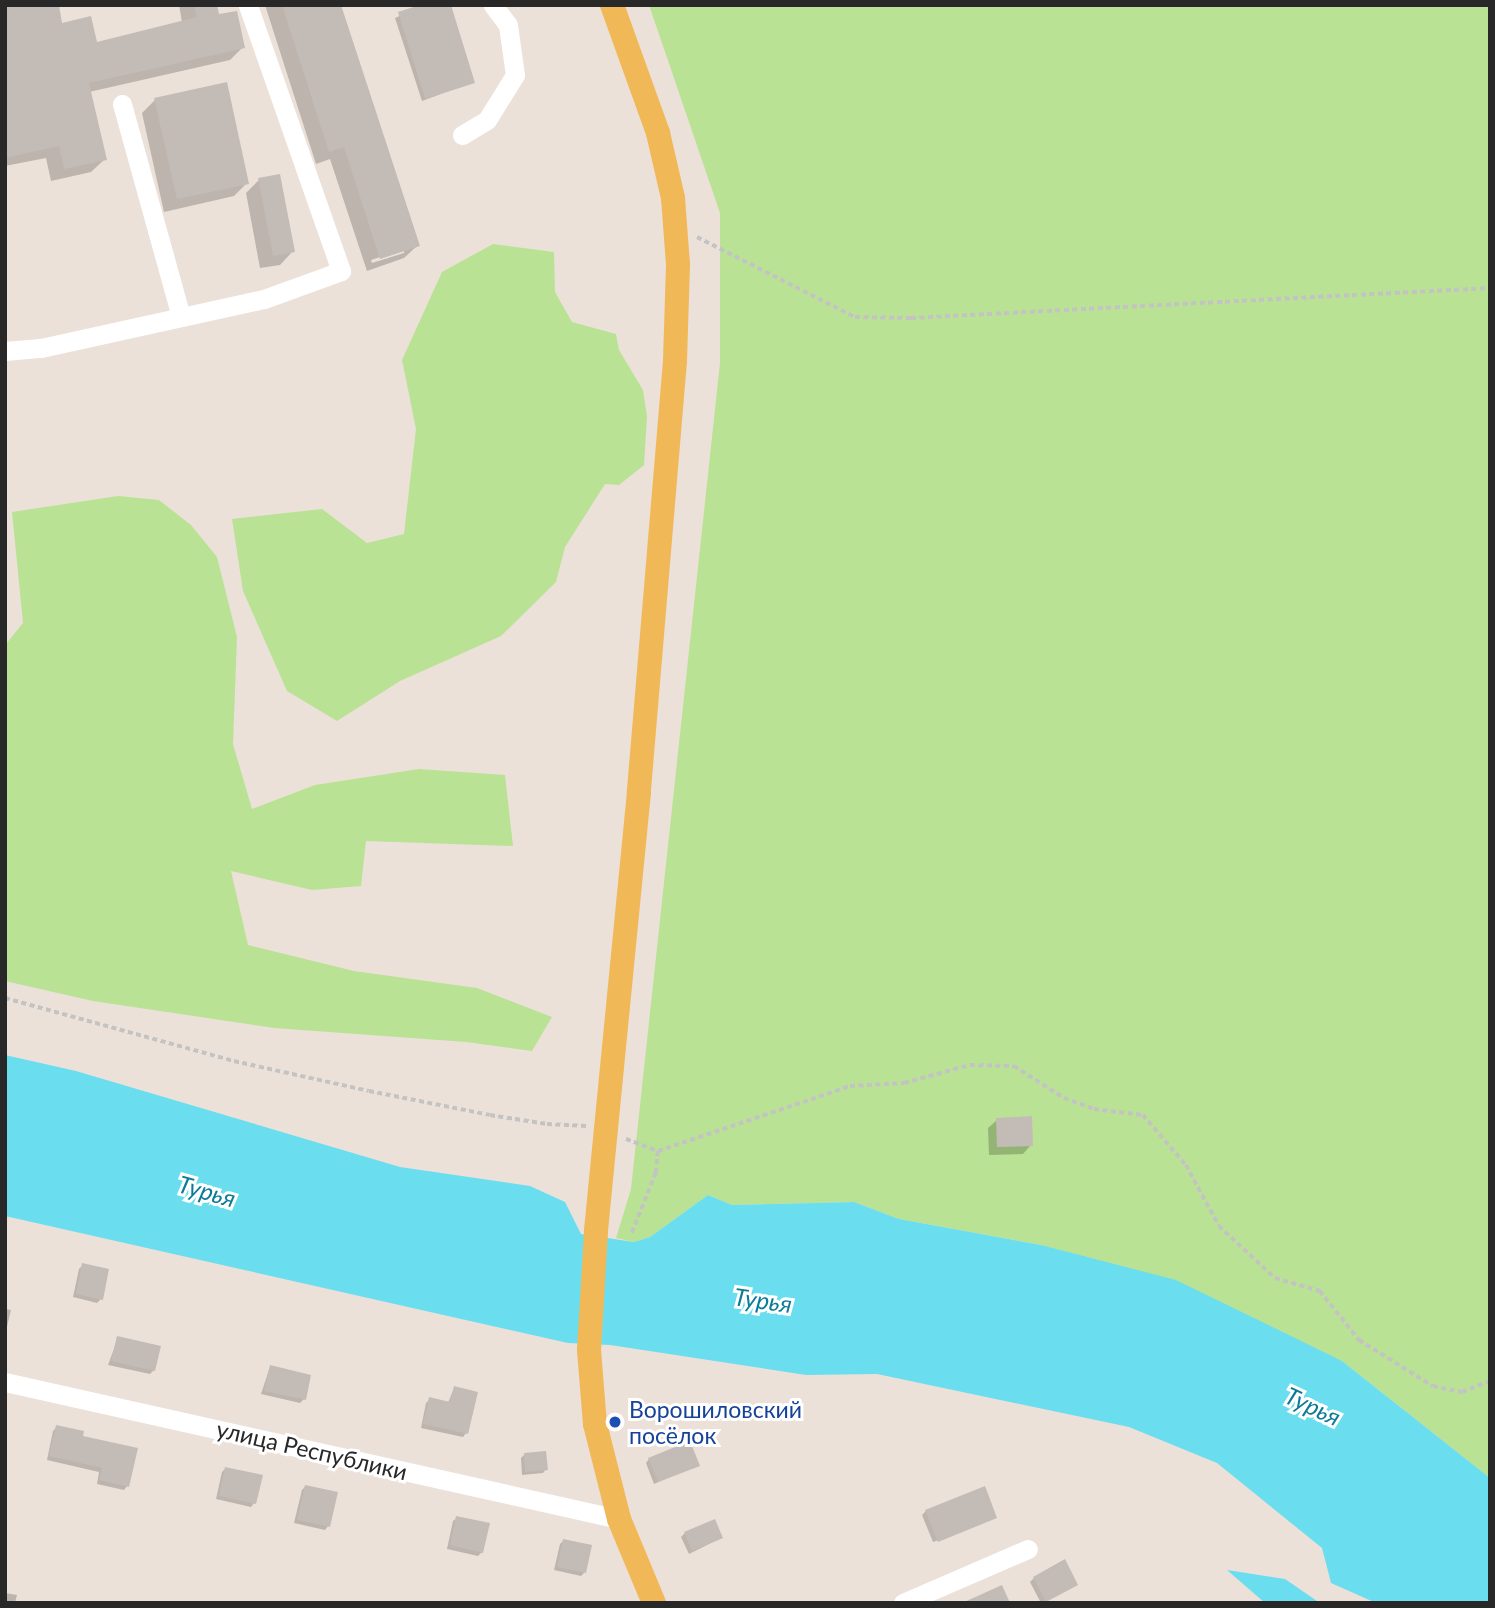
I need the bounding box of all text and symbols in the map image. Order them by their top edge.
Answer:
water label: Турья [175,1169,239,1213]
water label: Турья [732,1282,794,1318]
water label: Турья [1281,1381,1345,1431]
place label: Ворошиловский посёлок [629,1395,802,1449]
marker: Ворошиловский посёлок [607,1414,623,1430]
street label: улица Республики [214,1415,410,1485]

